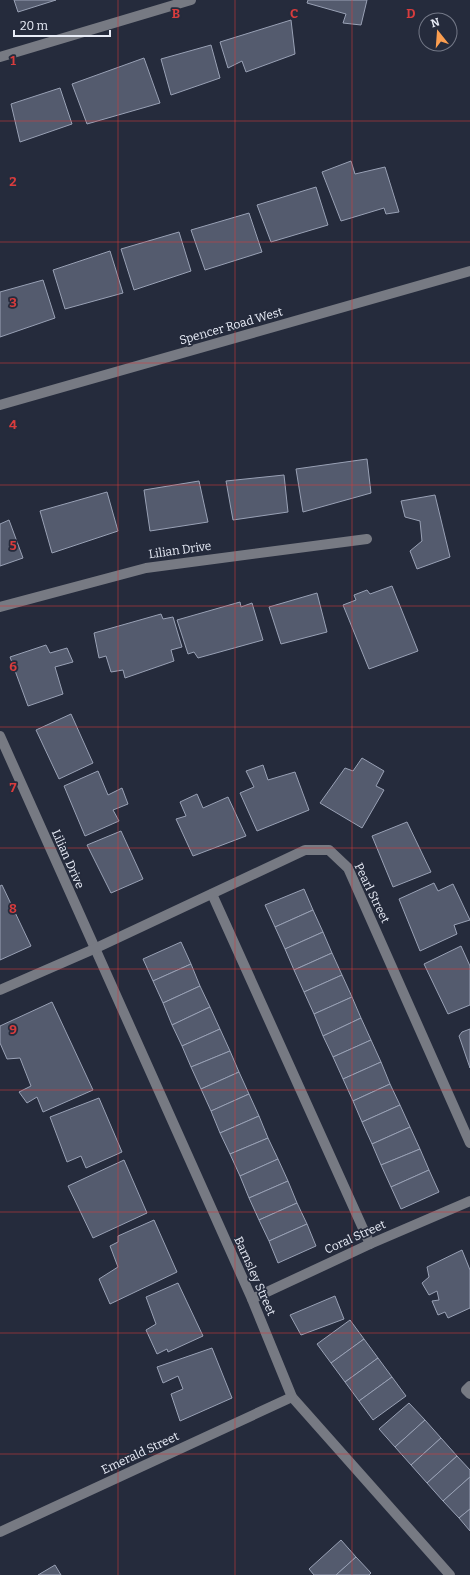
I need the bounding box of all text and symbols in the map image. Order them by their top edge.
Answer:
text: B [172,6,180,21]
text: C [290,6,298,21]
text: D [406,6,416,21]
scale bar [14,12,110,38]
north arrow [418,12,458,52]
text: N [429,15,442,30]
text: 20 m [20,19,49,33]
text: 1 [10,53,16,68]
text: 2 [9,174,17,189]
text: 3 [9,295,17,310]
street label: Spencer Road West [178,304,285,347]
text: 4 [9,417,17,432]
text: 5 [9,538,17,553]
street label: Lilian Drive [148,539,212,561]
text: 6 [9,659,17,674]
text: 7 [10,780,17,795]
street label: Lilian Drive [49,827,87,891]
street label: Pearl Street [351,861,393,926]
text: 8 [9,901,17,916]
text: 9 [9,1022,17,1037]
street label: Coral Street [322,1217,388,1257]
street label: Barnsley Street [231,1234,279,1318]
street label: Emerald Street [99,1429,181,1477]

